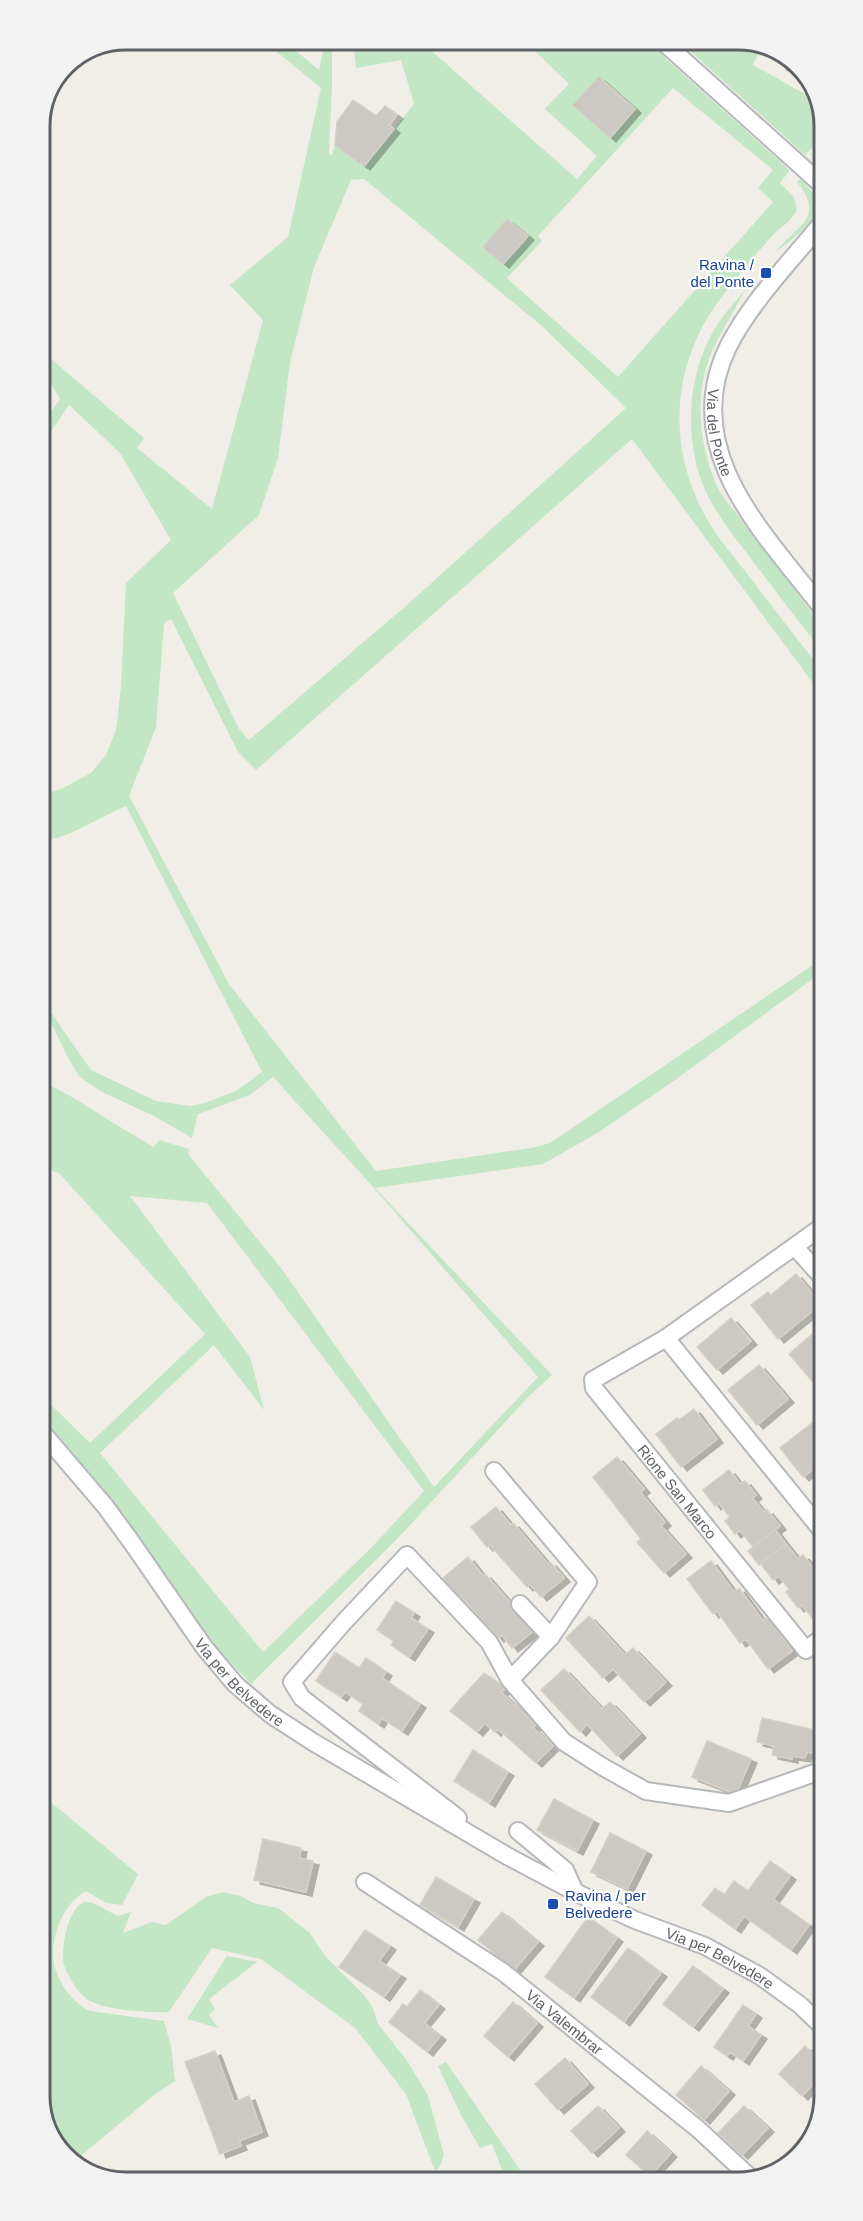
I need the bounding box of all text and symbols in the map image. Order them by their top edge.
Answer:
place label: Ravina / del Ponte [691,256,755,290]
marker: Ravina / del Ponte [759,266,773,280]
street label: Via del Ponte [704,388,736,479]
street label: Rione San Marco [634,1441,721,1542]
street label: Via per Belvedere [192,1634,287,1729]
place label: Ravina / per Belvedere [565,1887,646,1921]
marker: Ravina / per Belvedere [546,1897,560,1911]
street label: Via per Belvedere [664,1924,778,1992]
street label: Via Valembrar [523,1986,607,2058]

